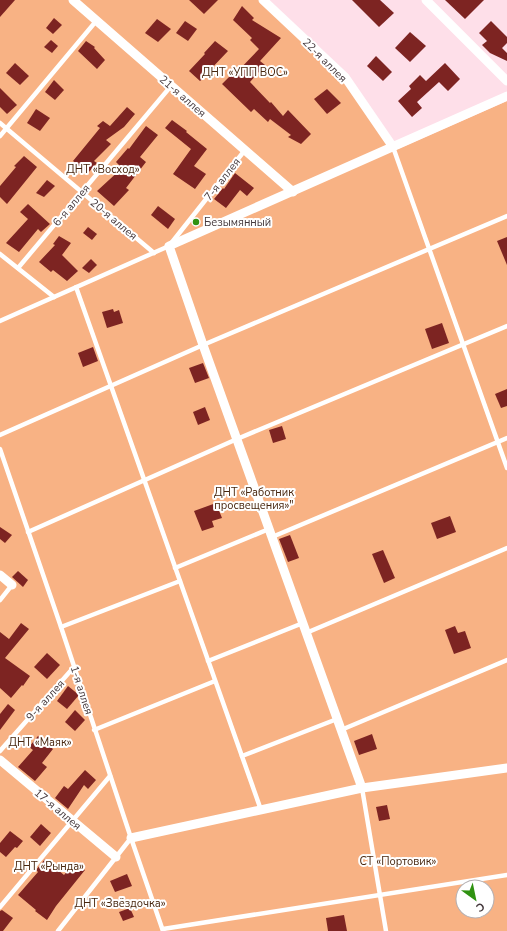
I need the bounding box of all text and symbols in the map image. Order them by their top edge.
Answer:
street label: 22-я аллея [299,35,350,86]
park label: ДНТ «УПП ВОС» [202,65,288,80]
street label: 21-я аллея [156,72,209,121]
street label: 7-я аллея [201,155,244,204]
park label: ДНТ «Восход» [66,162,140,177]
street label: 6-я аллея [49,181,93,229]
street label: 20-я аллея [87,195,140,244]
place label: Безымянный [204,215,271,230]
marker: Безымянный [191,217,201,227]
park label: ДНТ «Работник просвещения»" [214,485,294,513]
street label: 1-я аллея [67,664,96,717]
street label: 9-я аллея [23,677,68,724]
park label: ДНТ «Маяк» [8,735,72,750]
street label: 17-я аллея [31,785,84,834]
park label: СТ «Портовик» [360,854,437,869]
park label: ДНТ «Рында» [14,859,84,874]
north arrow [455,879,495,919]
park label: ДНТ «Звёздочка» [74,896,166,911]
text: С [473,899,487,916]

